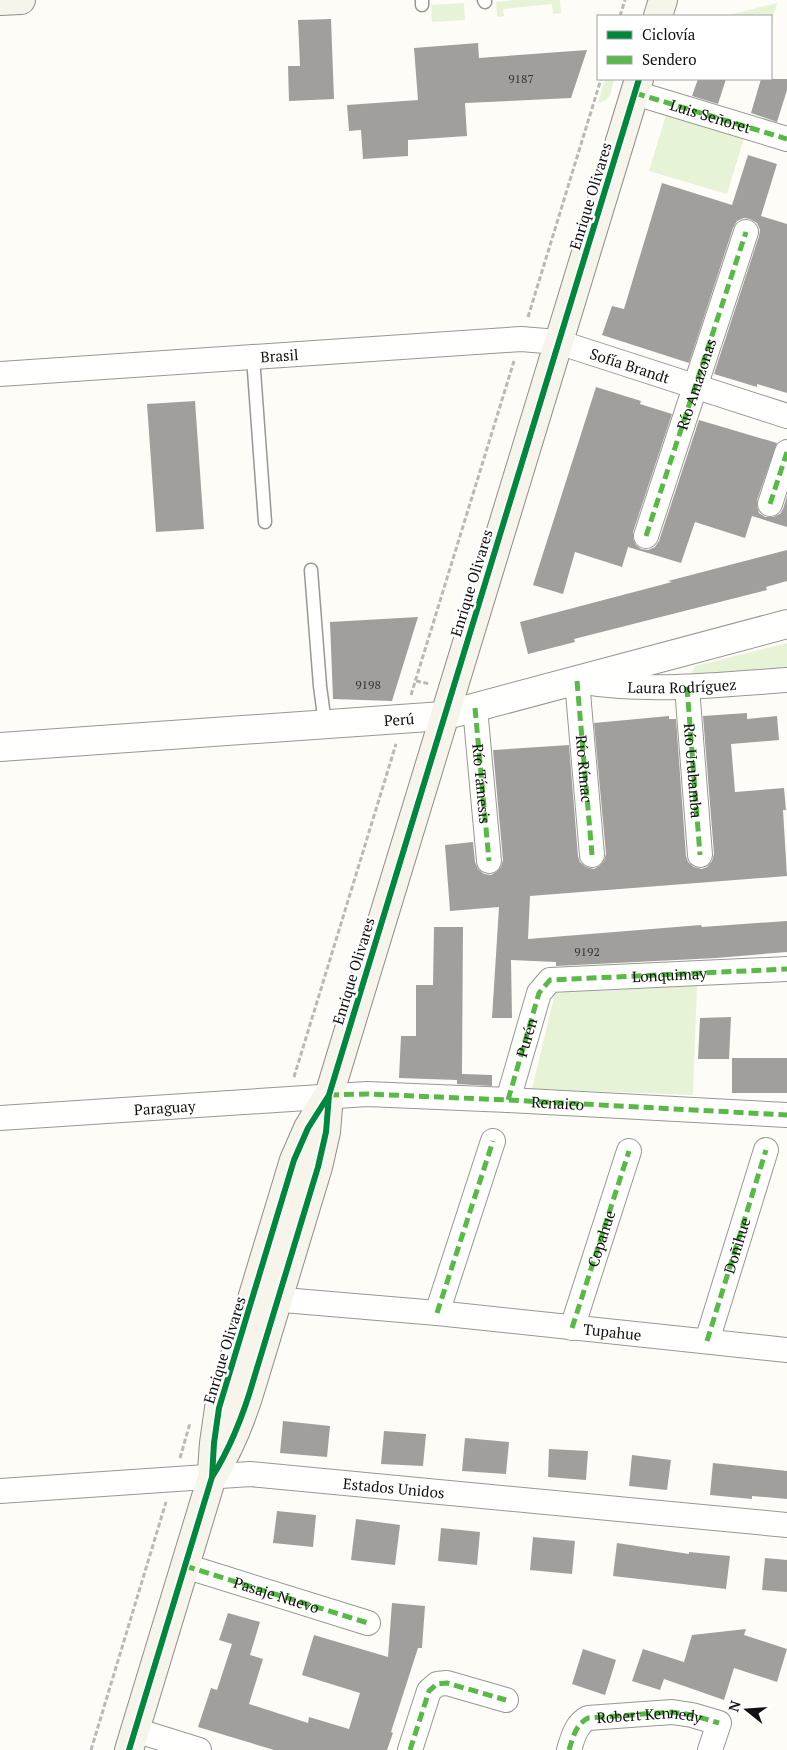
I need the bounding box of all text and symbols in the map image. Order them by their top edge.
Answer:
legend [597,15,772,80]
text: Ciclovía [642,24,696,44]
text: Sendero [642,49,696,69]
house number: 9187 [508,71,534,86]
street label: Luis Señoret [668,94,754,138]
street label: Enrique Olivares [564,140,616,252]
street label: Río Amazonas [672,336,720,432]
street label: Sofía Brandt [588,343,673,388]
street label: Brasil [260,344,299,366]
street label: Enrique Olivares [445,527,497,639]
street label: Laura Rodríguez [627,674,737,697]
house number: 9198 [355,677,381,692]
street label: Perú [383,708,415,730]
street label: Río Urubamba [680,723,707,819]
street label: Río Rímac [572,734,597,803]
street label: Río Támesis [468,743,496,825]
street label: Enrique Olivares [327,915,379,1027]
house number: 9192 [574,944,600,959]
street label: Lonquimay [632,963,708,986]
street label: Purén [511,1016,541,1059]
street label: Renaico [531,1091,585,1114]
street label: Paraguay [133,1095,196,1119]
street label: Copahue [582,1208,619,1270]
street label: Doñihue [718,1215,755,1276]
street label: Enrique Olivares [198,1294,250,1406]
street label: Tupahue [582,1319,643,1345]
street label: Estados Unidos [342,1473,445,1502]
street label: Pasaje Nuevo [231,1572,322,1617]
north arrow [722,1685,772,1735]
text: N [723,1698,745,1714]
street label: Robert Kennedy [596,1702,705,1728]

